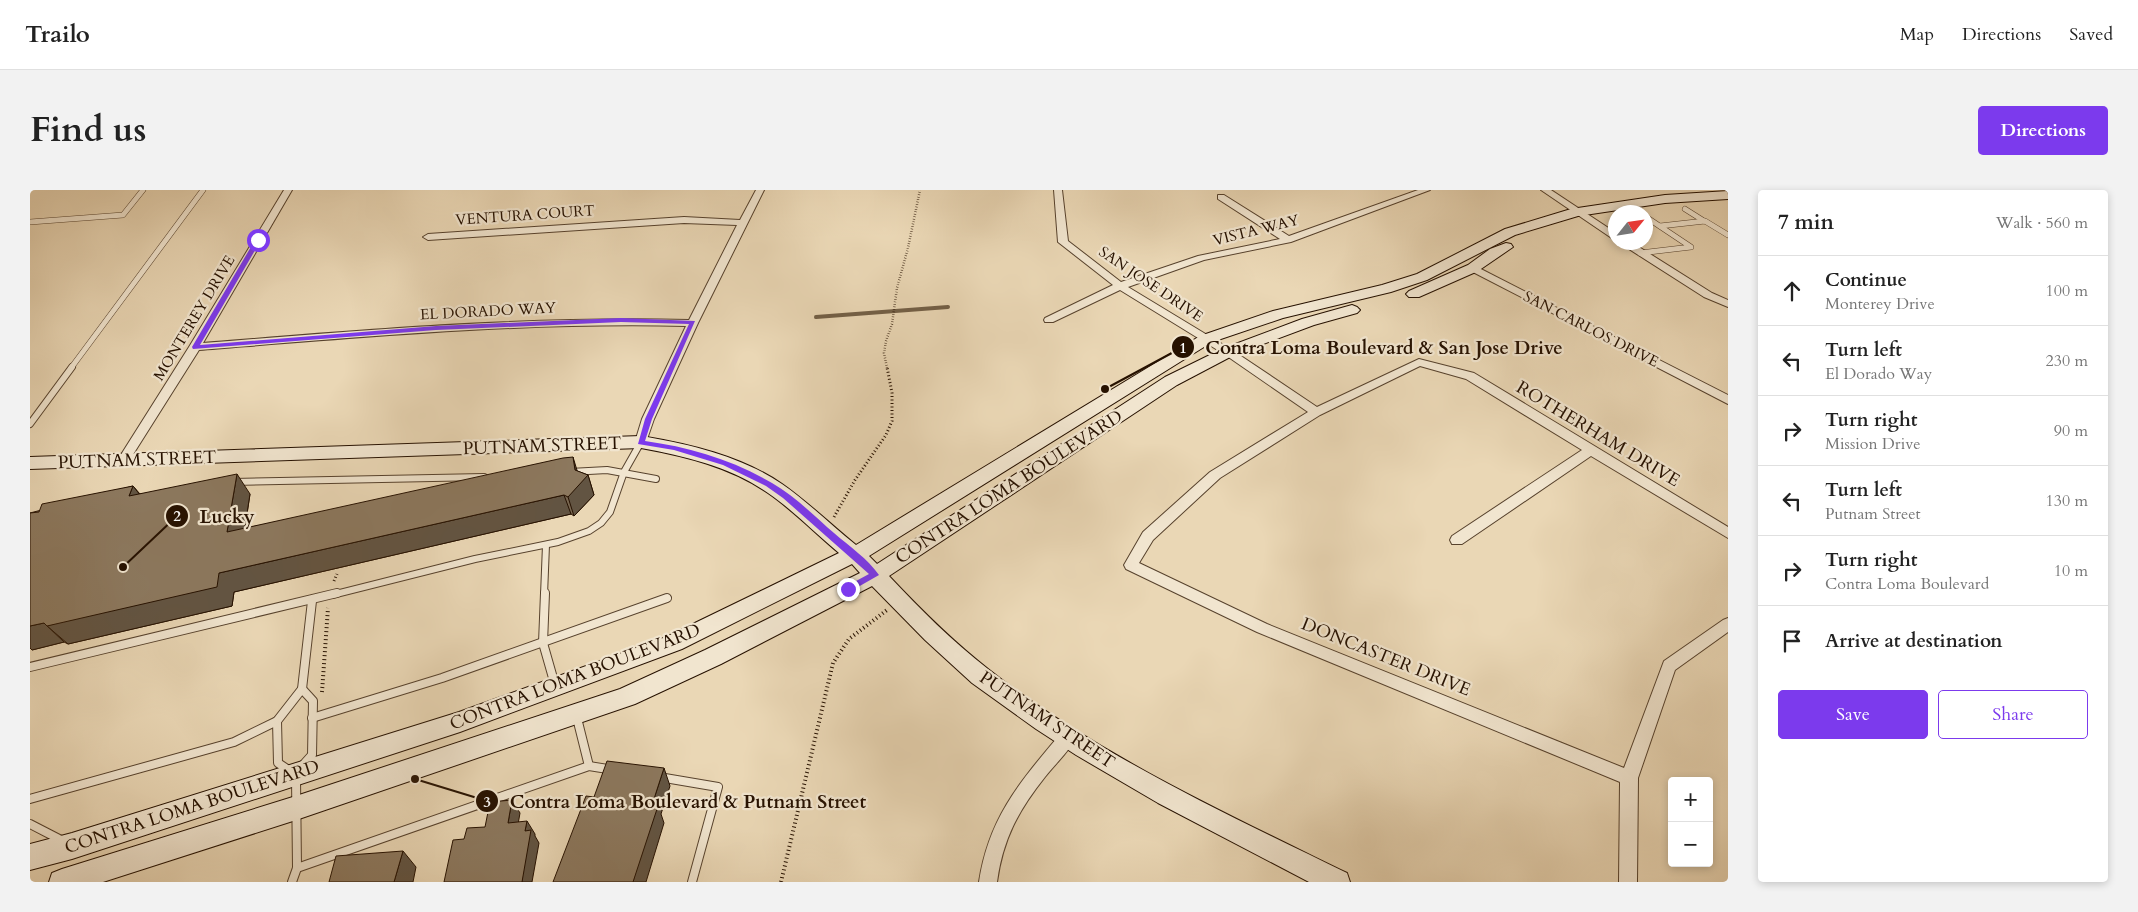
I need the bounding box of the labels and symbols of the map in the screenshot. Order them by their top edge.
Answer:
street label: VENTURA COURT [455,200,595,230]
north arrow [1608,205,1653,250]
street label: VISTA WAY [1211,209,1302,250]
route start [247,229,270,252]
street label: SAN JOSE DRIVE [1095,242,1207,326]
street label: MONTEREY DRIVE [149,252,239,384]
street label: SAN CARLOS DRIVE [1520,286,1662,372]
street label: EL DORADO WAY [419,297,557,325]
callout: Contra Loma Boulevard & San Jose Drive [1170,330,1573,364]
text: Contra Loma Boulevard & San Jose Drive [1205,335,1563,361]
text: 1 [1179,338,1187,358]
street label: ROTHERHAM DRIVE [1511,375,1685,493]
street label: CONTRA LOMA BOULEVARD [890,404,1128,570]
street label: PUTNAM STREET [462,431,622,461]
street label: PUTNAM STREET [57,445,217,475]
callout: Lucky [165,499,265,533]
text: Lucky [199,504,255,530]
text: 2 [173,506,181,526]
route end [837,578,860,601]
street label: DONCASTER DRIVE [1298,612,1474,702]
street label: CONTRA LOMA BOULEVARD [446,618,704,736]
street label: PUTNAM STREET [974,665,1120,775]
street label: CONTRA LOMA BOULEVARD [61,754,323,860]
callout: Contra Loma Boulevard & Putnam Street [475,784,876,818]
text: Contra Loma Boulevard & Putnam Street [510,789,866,815]
text: 3 [483,792,491,812]

